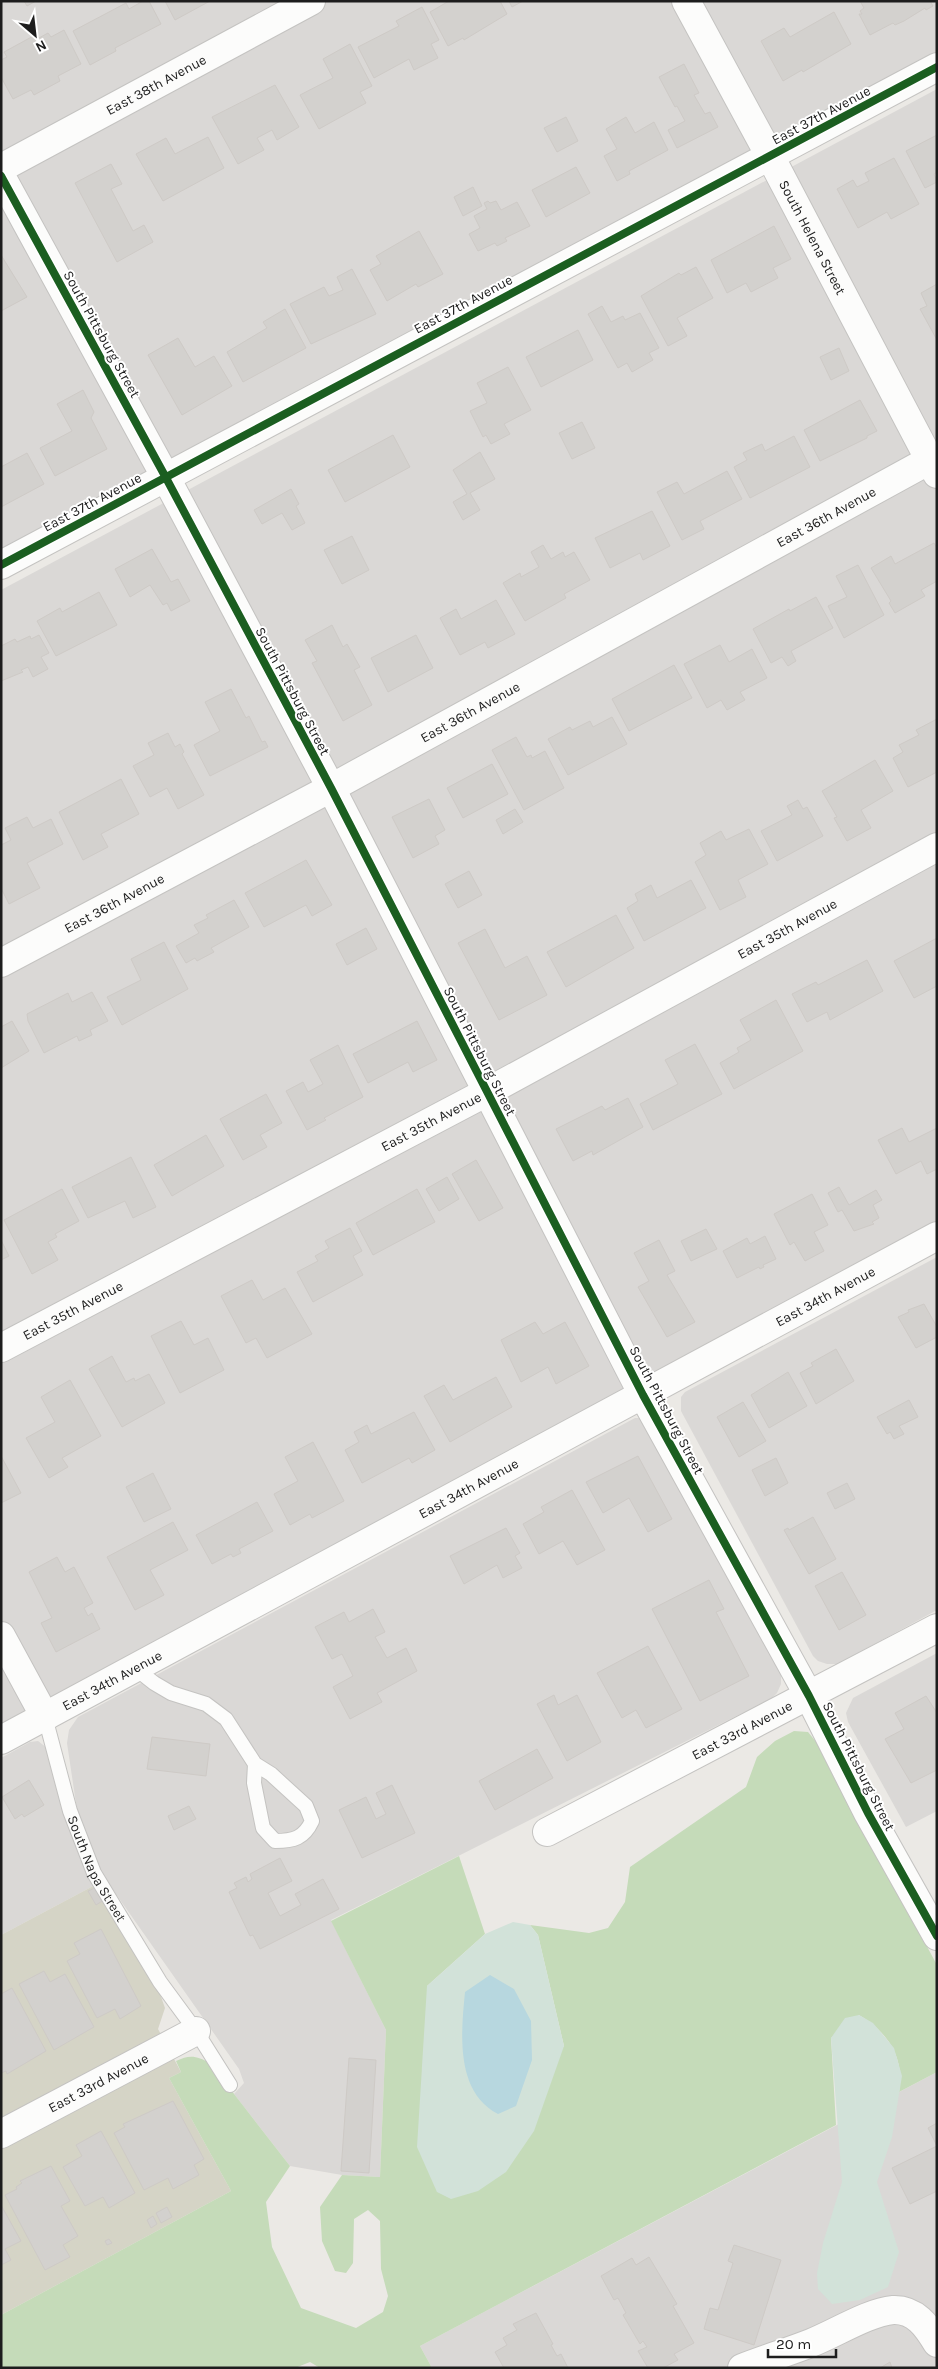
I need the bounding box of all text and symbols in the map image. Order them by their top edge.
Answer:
north arrow [10,10,60,60]
text: N [32,36,49,56]
street label: East 38th Avenue [103,51,209,119]
street label: East 37th Avenue [769,82,874,149]
street label: South Helena Street [775,177,849,298]
street label: South Pittsburg Street [60,268,144,401]
street label: East 37th Avenue [411,271,516,338]
street label: East 37th Avenue [40,469,145,536]
street label: East 36th Avenue [774,483,879,551]
street label: South Pittsburg Street [252,624,334,758]
street label: East 36th Avenue [417,678,523,746]
street label: East 36th Avenue [61,870,167,937]
street label: East 35th Avenue [735,895,840,963]
street label: South Pittsburg Street [440,984,520,1119]
street label: East 35th Avenue [378,1089,484,1155]
street label: East 34th Avenue [773,1263,878,1330]
street label: East 35th Avenue [20,1277,126,1344]
street label: South Pittsburg Street [626,1343,708,1477]
street label: East 34th Avenue [416,1455,522,1522]
street label: East 34th Avenue [59,1647,165,1714]
street label: East 33rd Avenue [689,1697,795,1764]
street label: South Pittsburg Street [819,1699,899,1834]
street label: South Napa Street [64,1813,130,1925]
street label: East 33rd Avenue [45,2050,152,2116]
scale bar [768,2326,836,2358]
text: 20 m [776,2335,811,2353]

